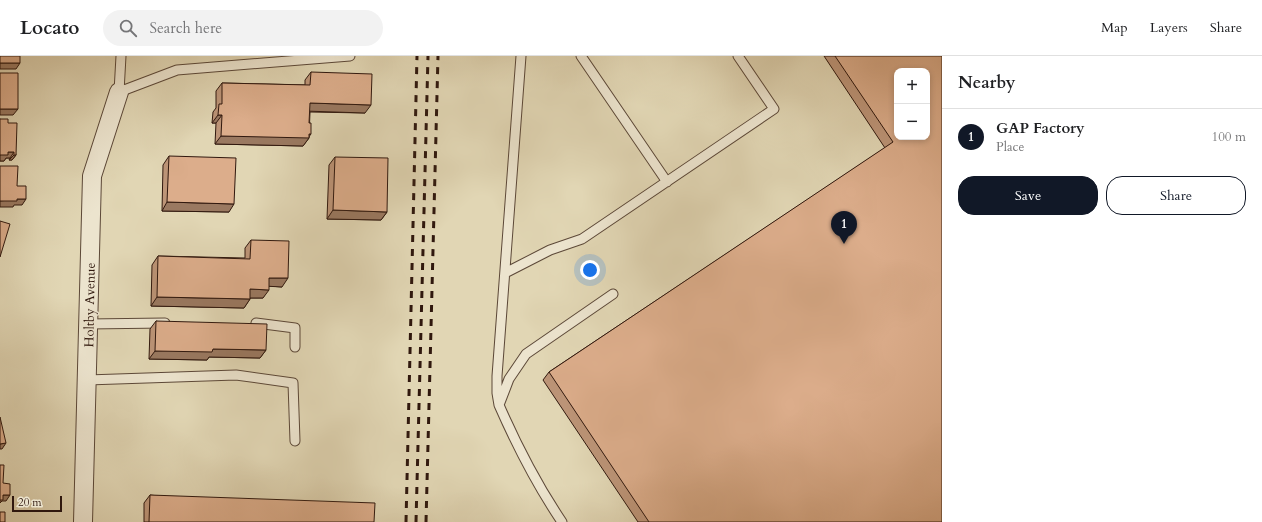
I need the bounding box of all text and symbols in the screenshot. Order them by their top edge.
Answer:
search box [103,10,383,46]
text: Locato [20,15,79,41]
icon: search [117,17,139,39]
text: Search here [149,18,222,38]
text: Map [1101,18,1128,37]
text: Layers [1150,18,1188,37]
text: Share [1210,18,1242,37]
map controls [894,68,930,140]
button: + [894,68,930,104]
text: Nearby [958,71,1015,94]
button: − [894,104,930,140]
text: GAP Factory [996,118,1085,138]
text: 1 [968,128,974,146]
text: 100 m [1212,128,1246,146]
text: Place [996,138,1024,156]
button: Save [958,176,1098,215]
button: Share [1106,176,1246,215]
pin: 1 [831,211,857,244]
your location [580,260,600,280]
street label: Holtby Avenue [80,262,100,348]
scale bar [12,494,62,513]
text: 20 m [18,495,42,510]

